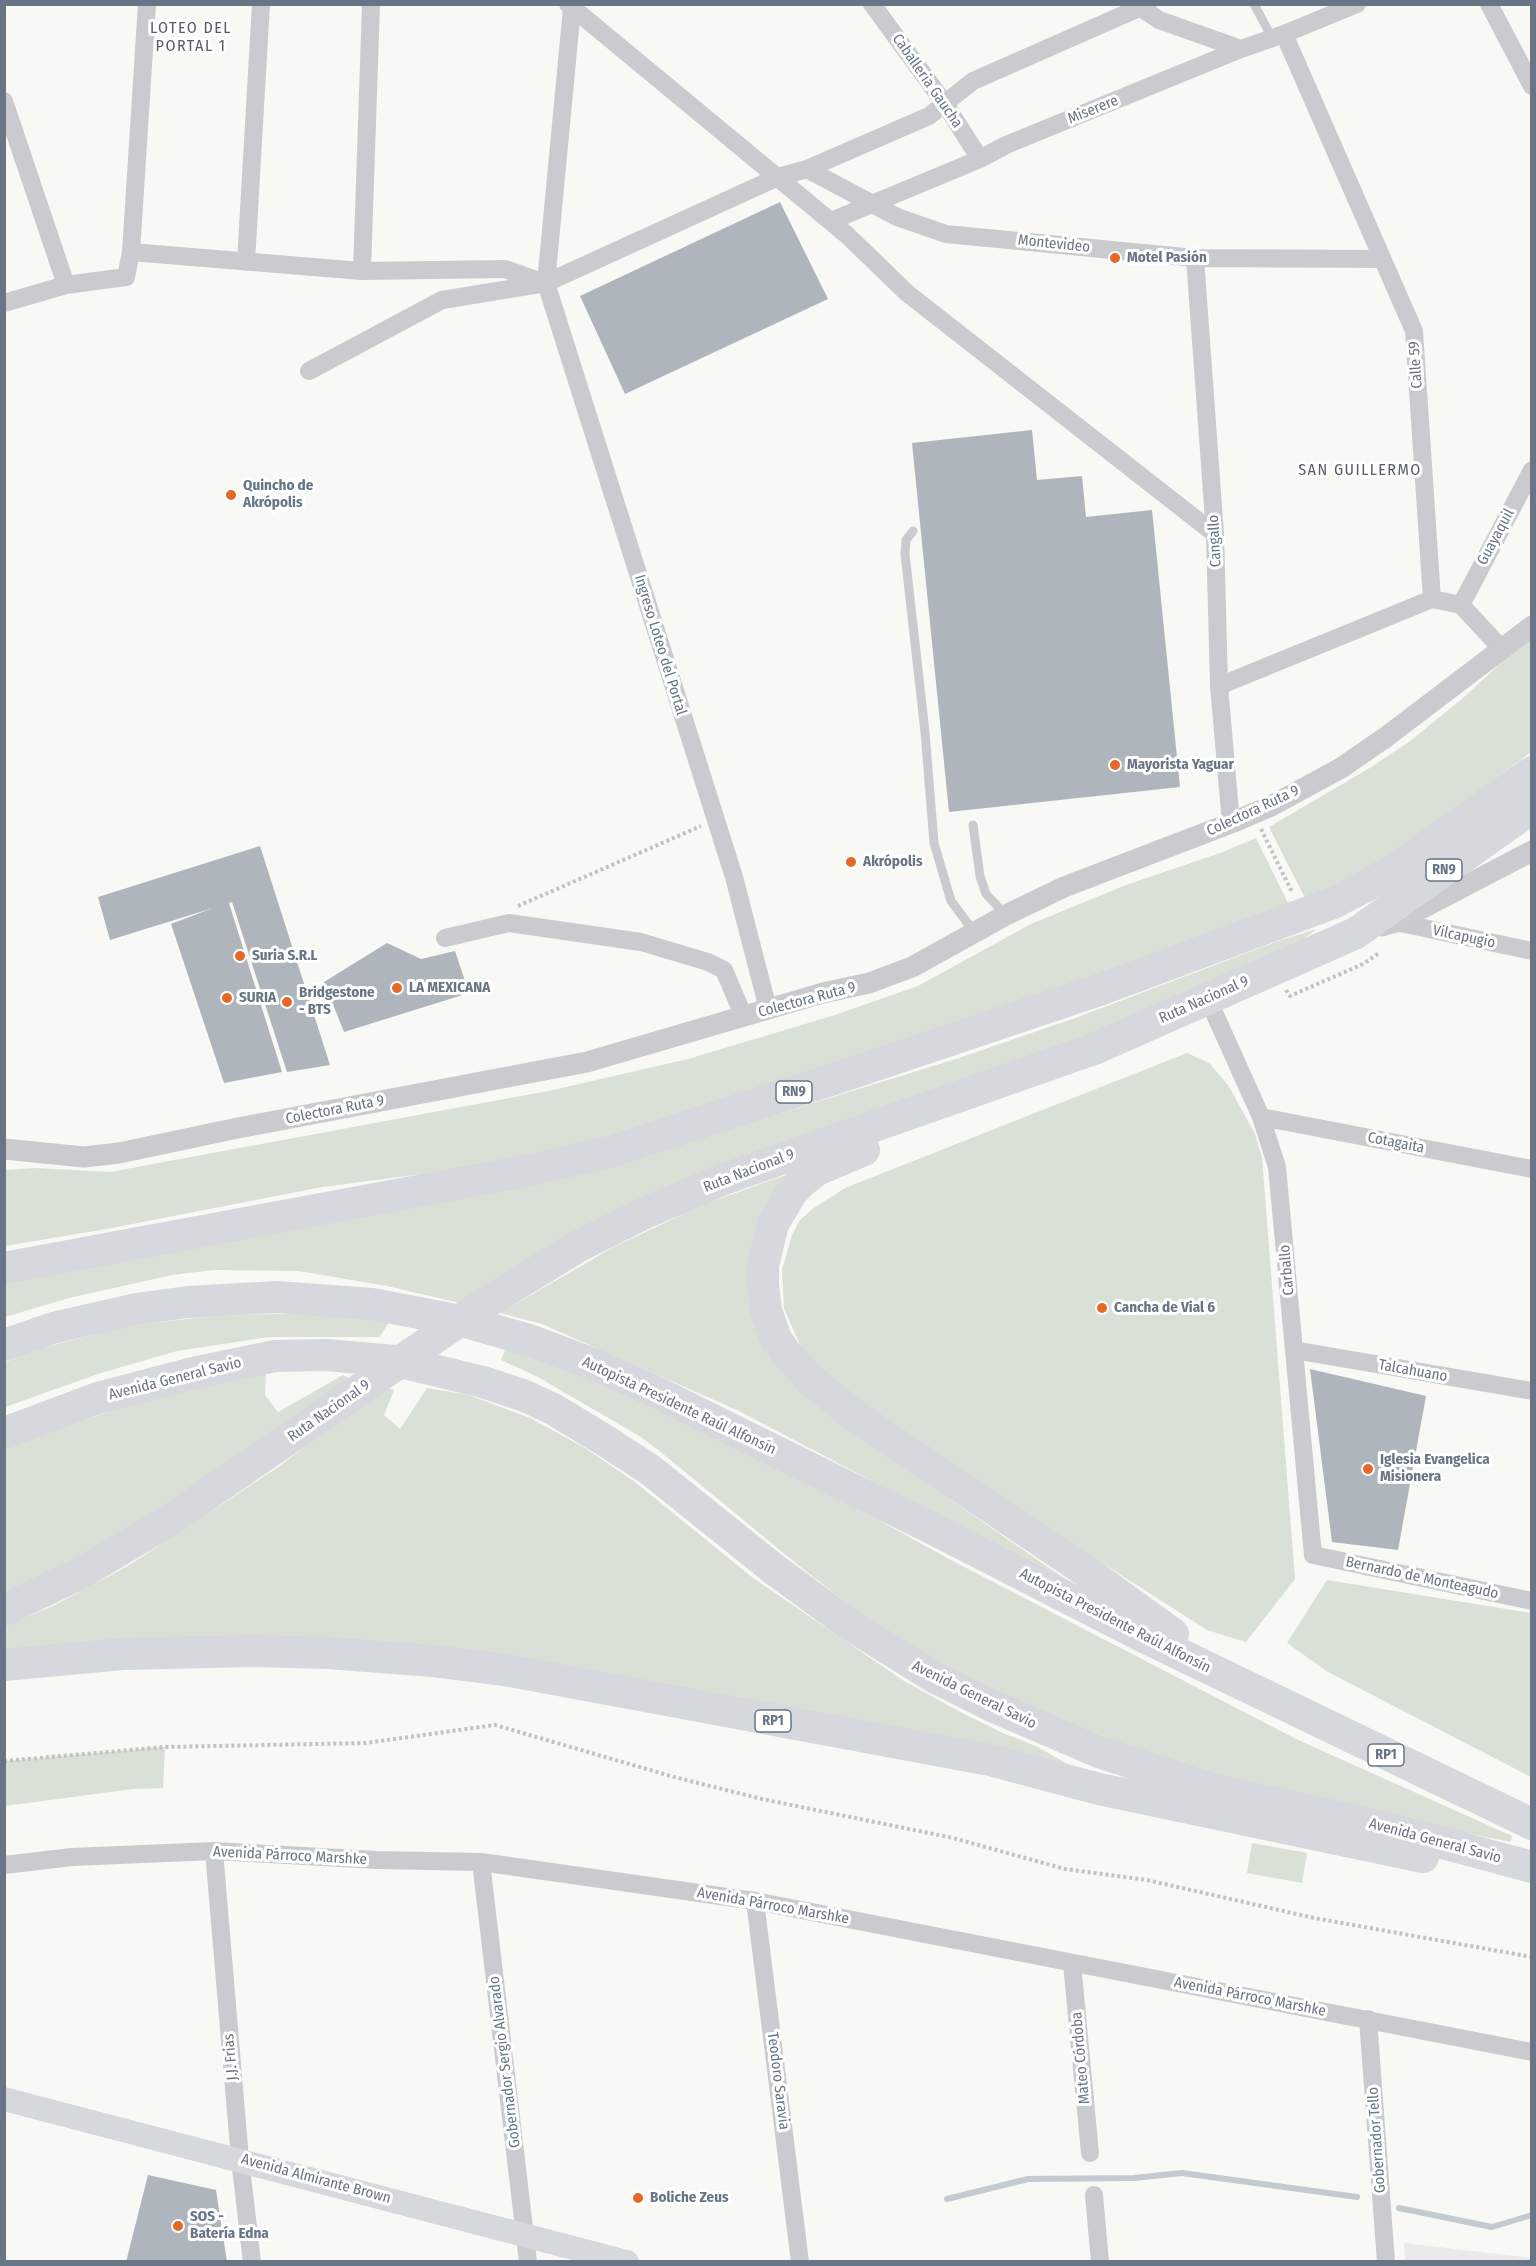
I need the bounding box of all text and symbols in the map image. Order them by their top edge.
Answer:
district label: LOTEO DEL PORTAL 1 [150,19,232,57]
street label: Caballeria Gaucha [888,31,966,131]
street label: Miserere [1065,92,1121,128]
street label: Montevideo [1017,231,1091,257]
place label: Motel Pasión [1127,249,1207,267]
marker: Motel Pasión [1108,251,1122,265]
street label: Calle 59 [1405,341,1427,389]
district label: SAN GUILLERMO [1298,461,1422,481]
place label: Quincho de Akrópolis [243,477,313,512]
marker: Quincho de Akrópolis [224,488,238,502]
street label: Guayaquil [1474,506,1518,568]
street label: Cangallo [1205,514,1225,568]
street label: Ingreso Loteo del Portal [630,573,690,717]
place label: Mayorista Yaguar [1127,756,1234,774]
marker: Mayorista Yaguar [1108,758,1122,772]
street label: Colectora Ruta 9 [1204,782,1302,840]
place label: Akrópolis [863,853,923,871]
marker: Akrópolis [844,855,858,869]
road number: RN9 [1426,859,1462,881]
street label: Vilcapugio [1431,922,1497,952]
place label: Suria S.R.L [252,947,318,965]
marker: Suria S.R.L [233,949,247,963]
street label: Ruta Nacional 9 [1156,972,1252,1028]
street label: Colectora Ruta 9 [756,978,858,1022]
place label: LA MEXICANA [409,979,490,997]
marker: LA MEXICANA [390,981,404,995]
place label: Bridgestone - BTS [299,984,375,1019]
place label: SURIA [239,989,276,1007]
marker: SURIA [220,991,234,1005]
marker: Bridgestone - BTS [280,995,294,1009]
road number: RN9 [776,1081,812,1103]
street label: Colectora Ruta 9 [284,1092,386,1128]
street label: Cotagaita [1366,1129,1426,1157]
street label: Ruta Nacional 9 [701,1145,797,1197]
street label: Carballo [1276,1244,1298,1296]
place label: Cancha de Vial 6 [1114,1299,1215,1317]
marker: Cancha de Vial 6 [1095,1301,1109,1315]
street label: Autopista Presidente Raúl Alfonsín [579,1353,779,1459]
street label: Avenida General Savio [107,1354,243,1404]
street label: Talcahuano [1377,1356,1449,1386]
street label: Ruta Nacional 9 [284,1376,374,1446]
place label: Iglesia Evangelica Misionera [1380,1451,1490,1486]
marker: Iglesia Evangelica Misionera [1361,1462,1375,1476]
street label: Bernardo de Monteagudo [1344,1553,1500,1603]
street label: Autopista Presidente Raúl Alfonsín [1016,1565,1214,1677]
street label: Avenida General Savio [909,1657,1039,1733]
road number: RP1 [755,1710,791,1732]
road number: RP1 [1368,1744,1404,1766]
street label: Avenida General Savio [1367,1815,1503,1867]
street label: Avenida Párroco Marshke [213,1843,367,1869]
street label: Avenida Párroco Marshke [696,1884,850,1928]
street label: Avenida Párroco Marshke [1173,1973,1327,2021]
street label: Gobernador Sergio Alvarado [486,1975,524,2149]
street label: Mateo Córdoba [1068,2011,1094,2105]
street label: Teodoro Saravia [763,2031,793,2131]
street label: J.J. Frias [220,2033,242,2081]
street label: Gobernador Tello [1364,2086,1390,2194]
street label: Avenida Almirante Brown [239,2150,393,2208]
place label: Boliche Zeus [650,2189,729,2207]
marker: Boliche Zeus [631,2191,645,2205]
place label: SOS - Batería Edna [190,2208,269,2243]
marker: SOS - Batería Edna [171,2219,185,2233]

